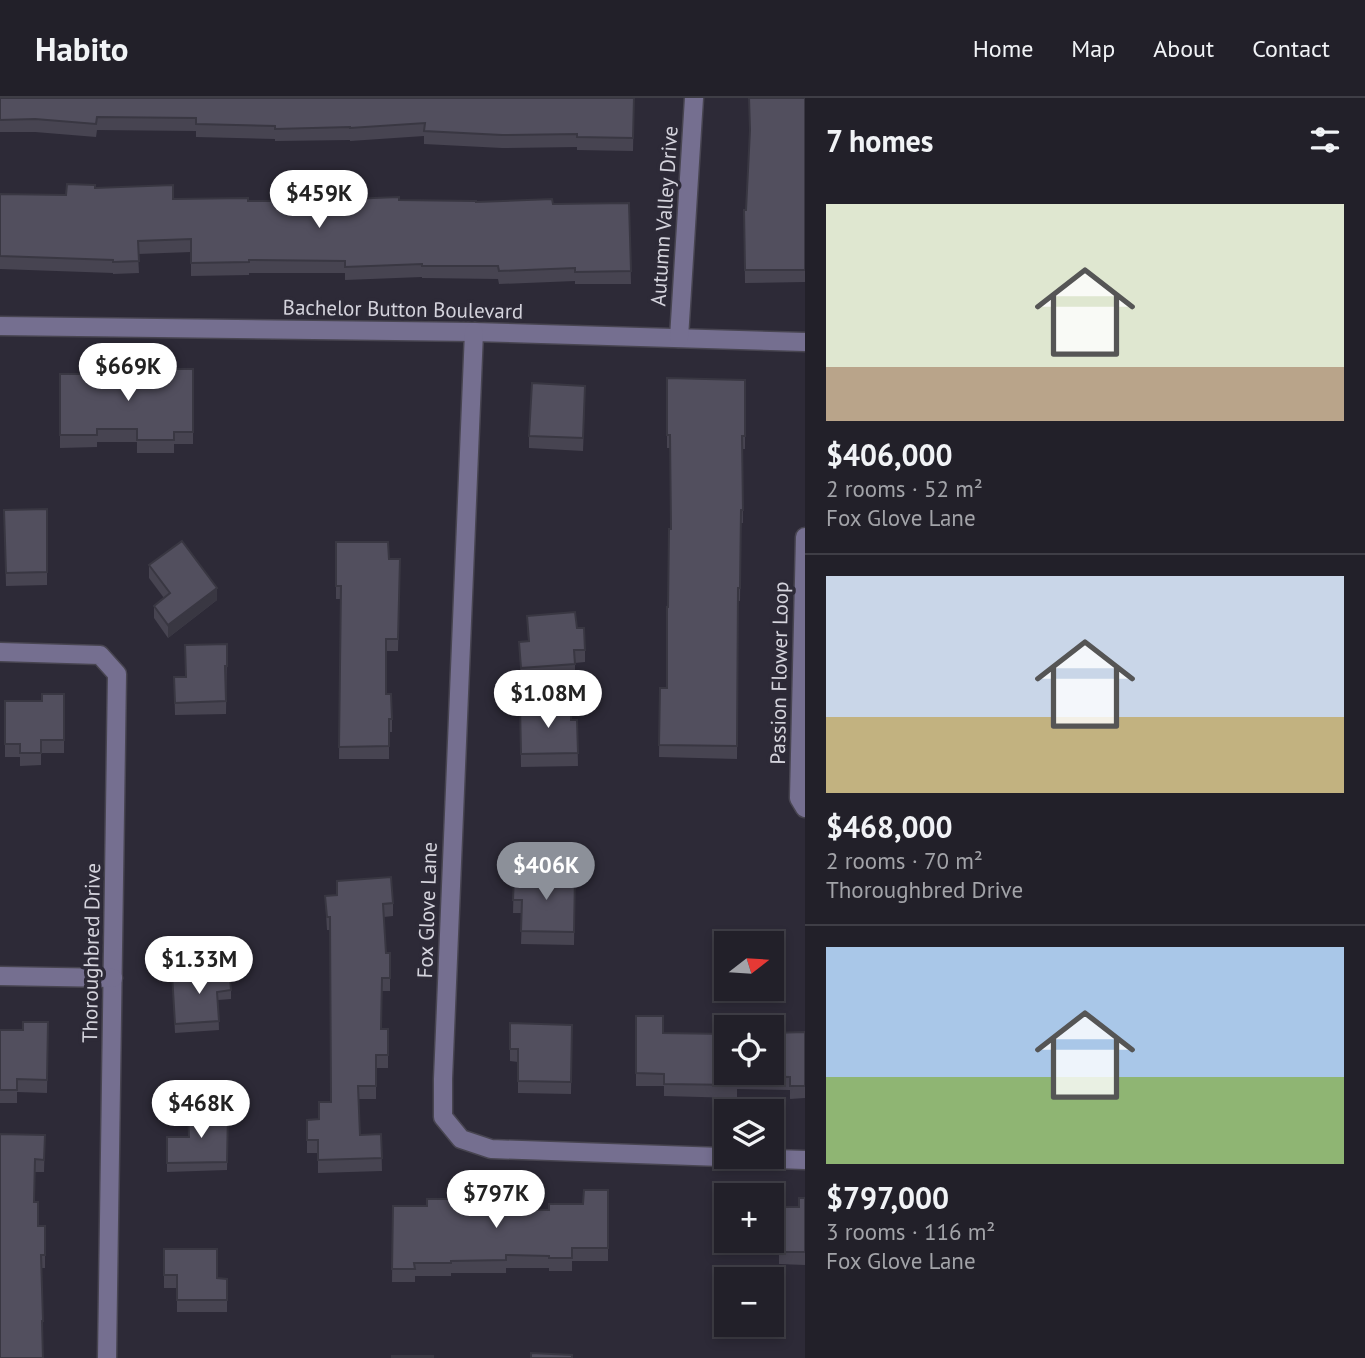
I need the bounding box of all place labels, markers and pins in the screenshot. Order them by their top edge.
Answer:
pin: $459K [270,170,368,230]
pin: $669K [79,344,177,403]
pin: $1.08M [491,670,605,730]
pin: $406K [497,842,595,902]
pin: $1.33M [142,936,256,996]
pin: $468K [152,1080,250,1140]
pin: $797K [447,1170,545,1230]

